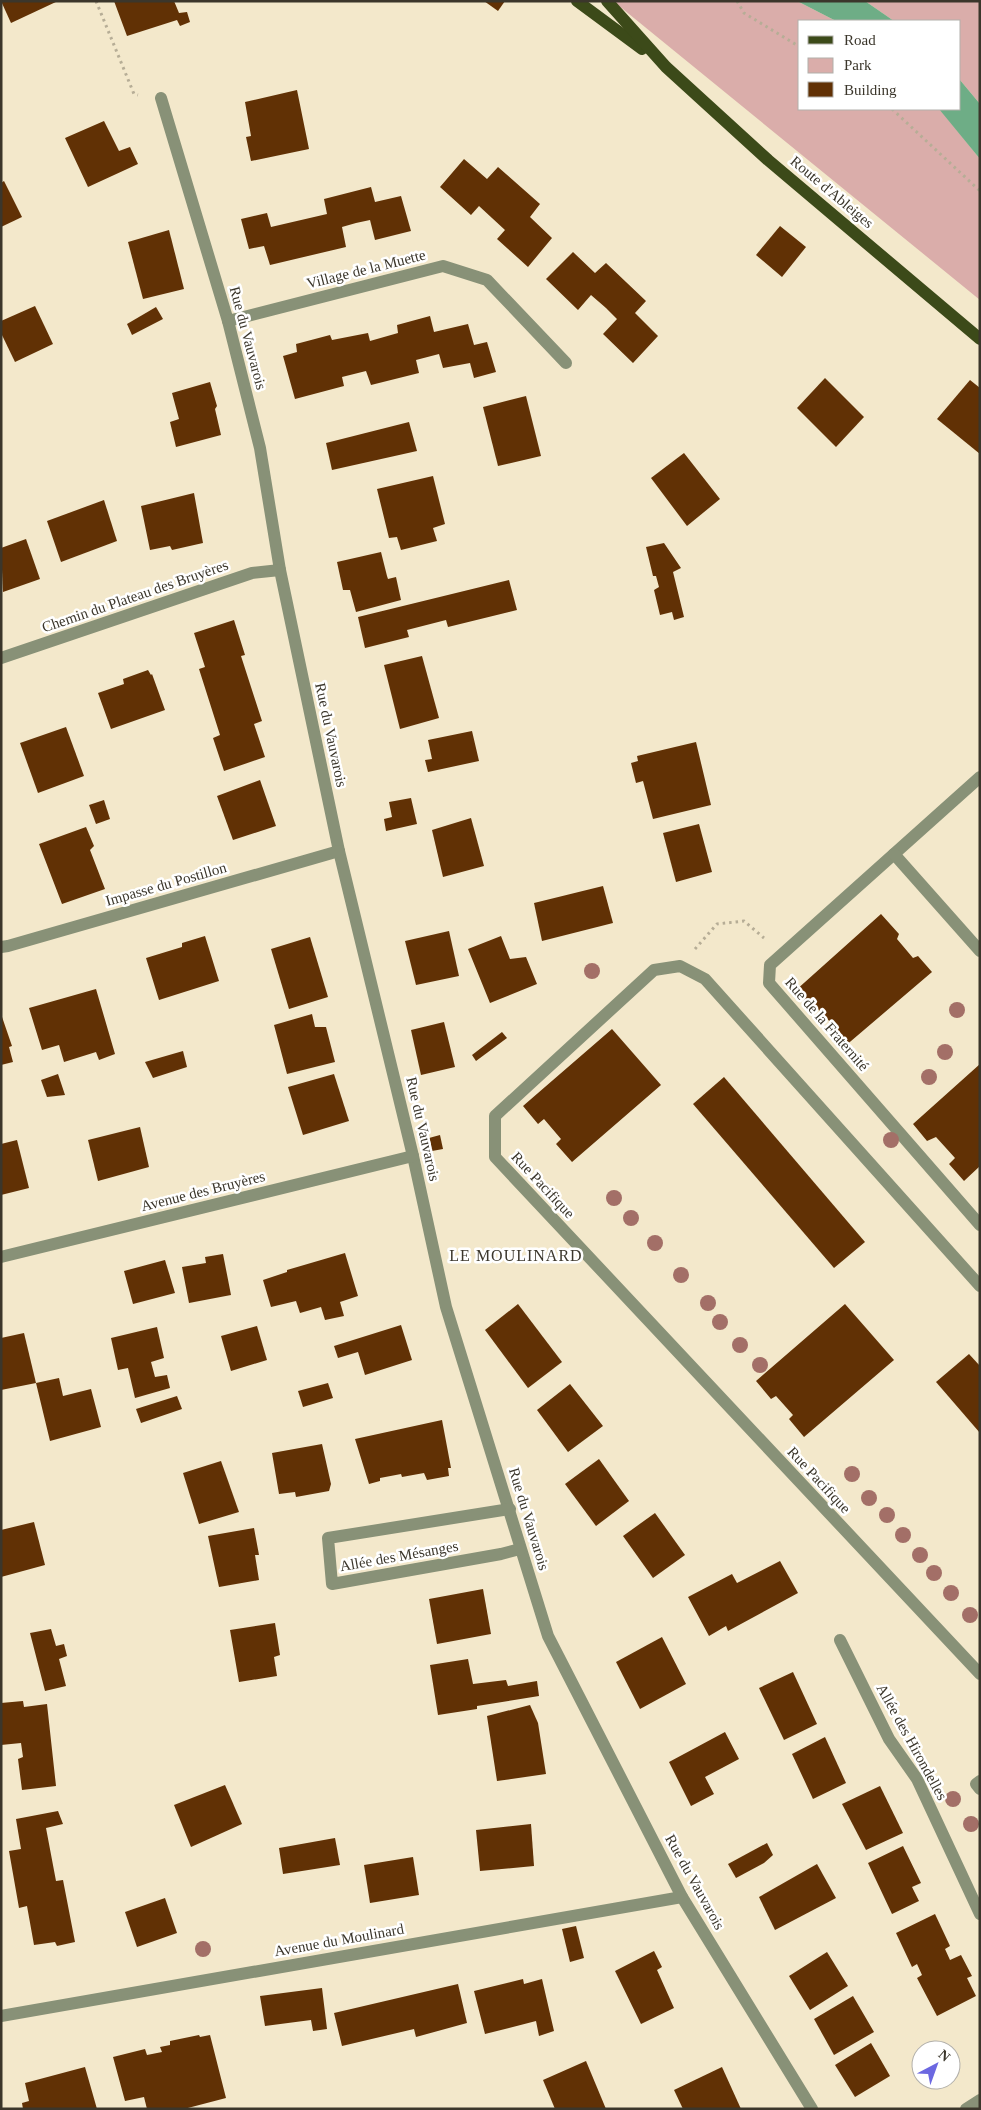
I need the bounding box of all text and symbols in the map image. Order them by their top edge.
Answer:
legend [798,20,961,110]
text: Road [844,32,876,48]
text: Park [844,57,872,73]
text: Building [844,82,897,98]
street label: Route d'Ableiges [787,153,877,231]
street label: Village de la Muette [305,246,427,292]
street label: Rue du Vauvarois [227,285,270,392]
street label: Chemin du Plateau des Bruyères [40,557,230,635]
street label: Rue du Vauvarois [312,681,350,789]
street label: Impasse du Postillon [104,859,229,909]
street label: Rue de la Fraternité [782,974,872,1074]
street label: Rue du Vauvarois [403,1075,443,1183]
street label: Rue Pacifique [508,1149,578,1222]
street label: Avenue des Bruyères [139,1168,267,1214]
district label: LE MOULINARD [449,1247,583,1264]
street label: Rue Pacifique [784,1444,854,1517]
street label: Rue du Vauvarois [506,1466,552,1572]
street label: Allée des Mésanges [339,1538,460,1574]
street label: Allée des Hirondelles [873,1681,951,1803]
street label: Rue du Vauvarois [662,1832,728,1933]
street label: Avenue du Moulinard [273,1921,406,1959]
north arrow [911,2040,961,2090]
text: N [935,2047,953,2065]

